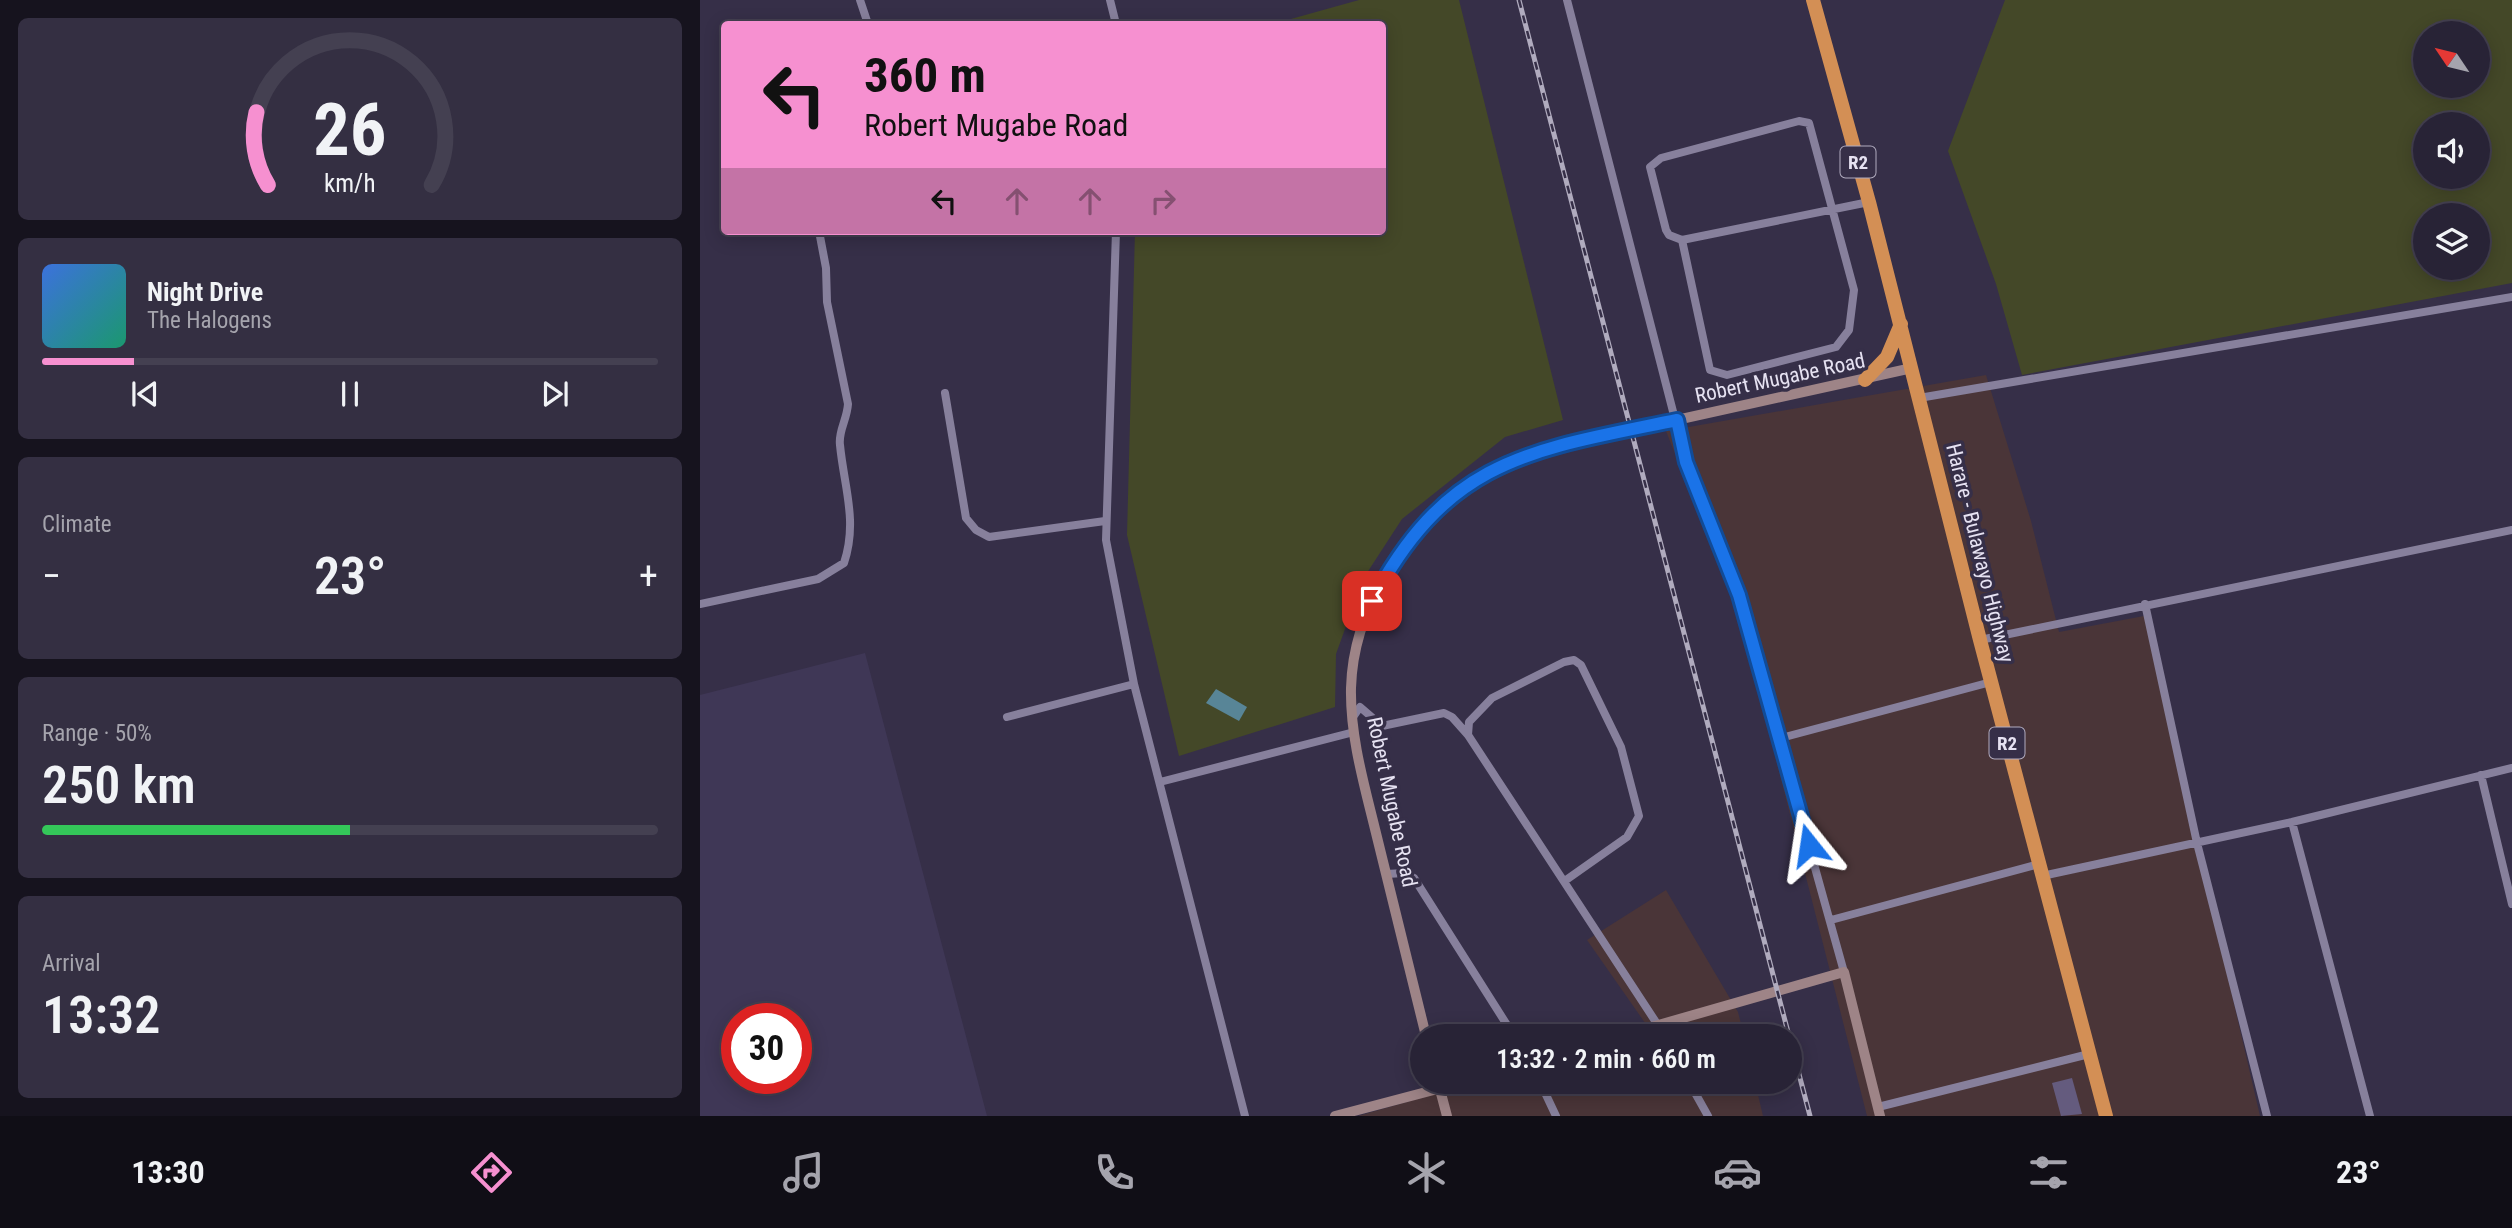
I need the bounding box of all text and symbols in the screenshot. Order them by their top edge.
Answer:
north arrow [2413,21,2490,98]
map controls [2413,21,2490,280]
text: 360 m [864,47,986,104]
icon: left [749,49,840,140]
text: 26 [313,87,387,173]
text: Robert Mugabe Road [864,106,1128,144]
button: sound [2413,112,2490,189]
road number: R2 [1840,146,1876,178]
text: km/h [324,169,376,198]
icon: left [925,182,963,220]
icon: ahead [998,182,1036,220]
icon: ahead [1071,182,1109,220]
icon: right [1144,182,1182,220]
button: layers [2413,203,2490,280]
text: Night Drive [147,277,263,307]
text: The Halogens [147,307,272,334]
street label: Robert Mugabe Road [1693,348,1867,408]
icon: previous [126,375,164,413]
icon: pause [331,375,369,413]
icon: next [536,375,574,413]
street label: Harare - Bulawayo Highway [1941,441,2019,665]
text: Climate [42,511,112,538]
text: 23° [314,546,386,607]
text: − [42,554,61,598]
text: + [639,554,658,598]
pin [1342,571,1402,631]
icon: arrive [1353,582,1391,620]
street label: Robert Mugabe Road [1362,715,1422,889]
text: Range · 50% [42,720,152,747]
road number: R2 [1990,728,2024,758]
text: 250 km [42,755,196,816]
position arrow [1772,808,1846,882]
text: Arrival [42,950,101,977]
text: 13:32 [42,985,160,1046]
speed limit sign: 30 [721,1003,812,1094]
text: 13:32 · 2 min · 660 m [1496,1044,1716,1074]
icon: directions [467,1148,516,1197]
icon: music [779,1148,828,1197]
icon: phone [1090,1148,1139,1197]
icon: climate [1402,1148,1451,1197]
icon: car [1713,1148,1762,1197]
icon: filters [2024,1148,2073,1197]
text: 13:30 [131,1153,205,1191]
text: 23° [2336,1153,2381,1191]

